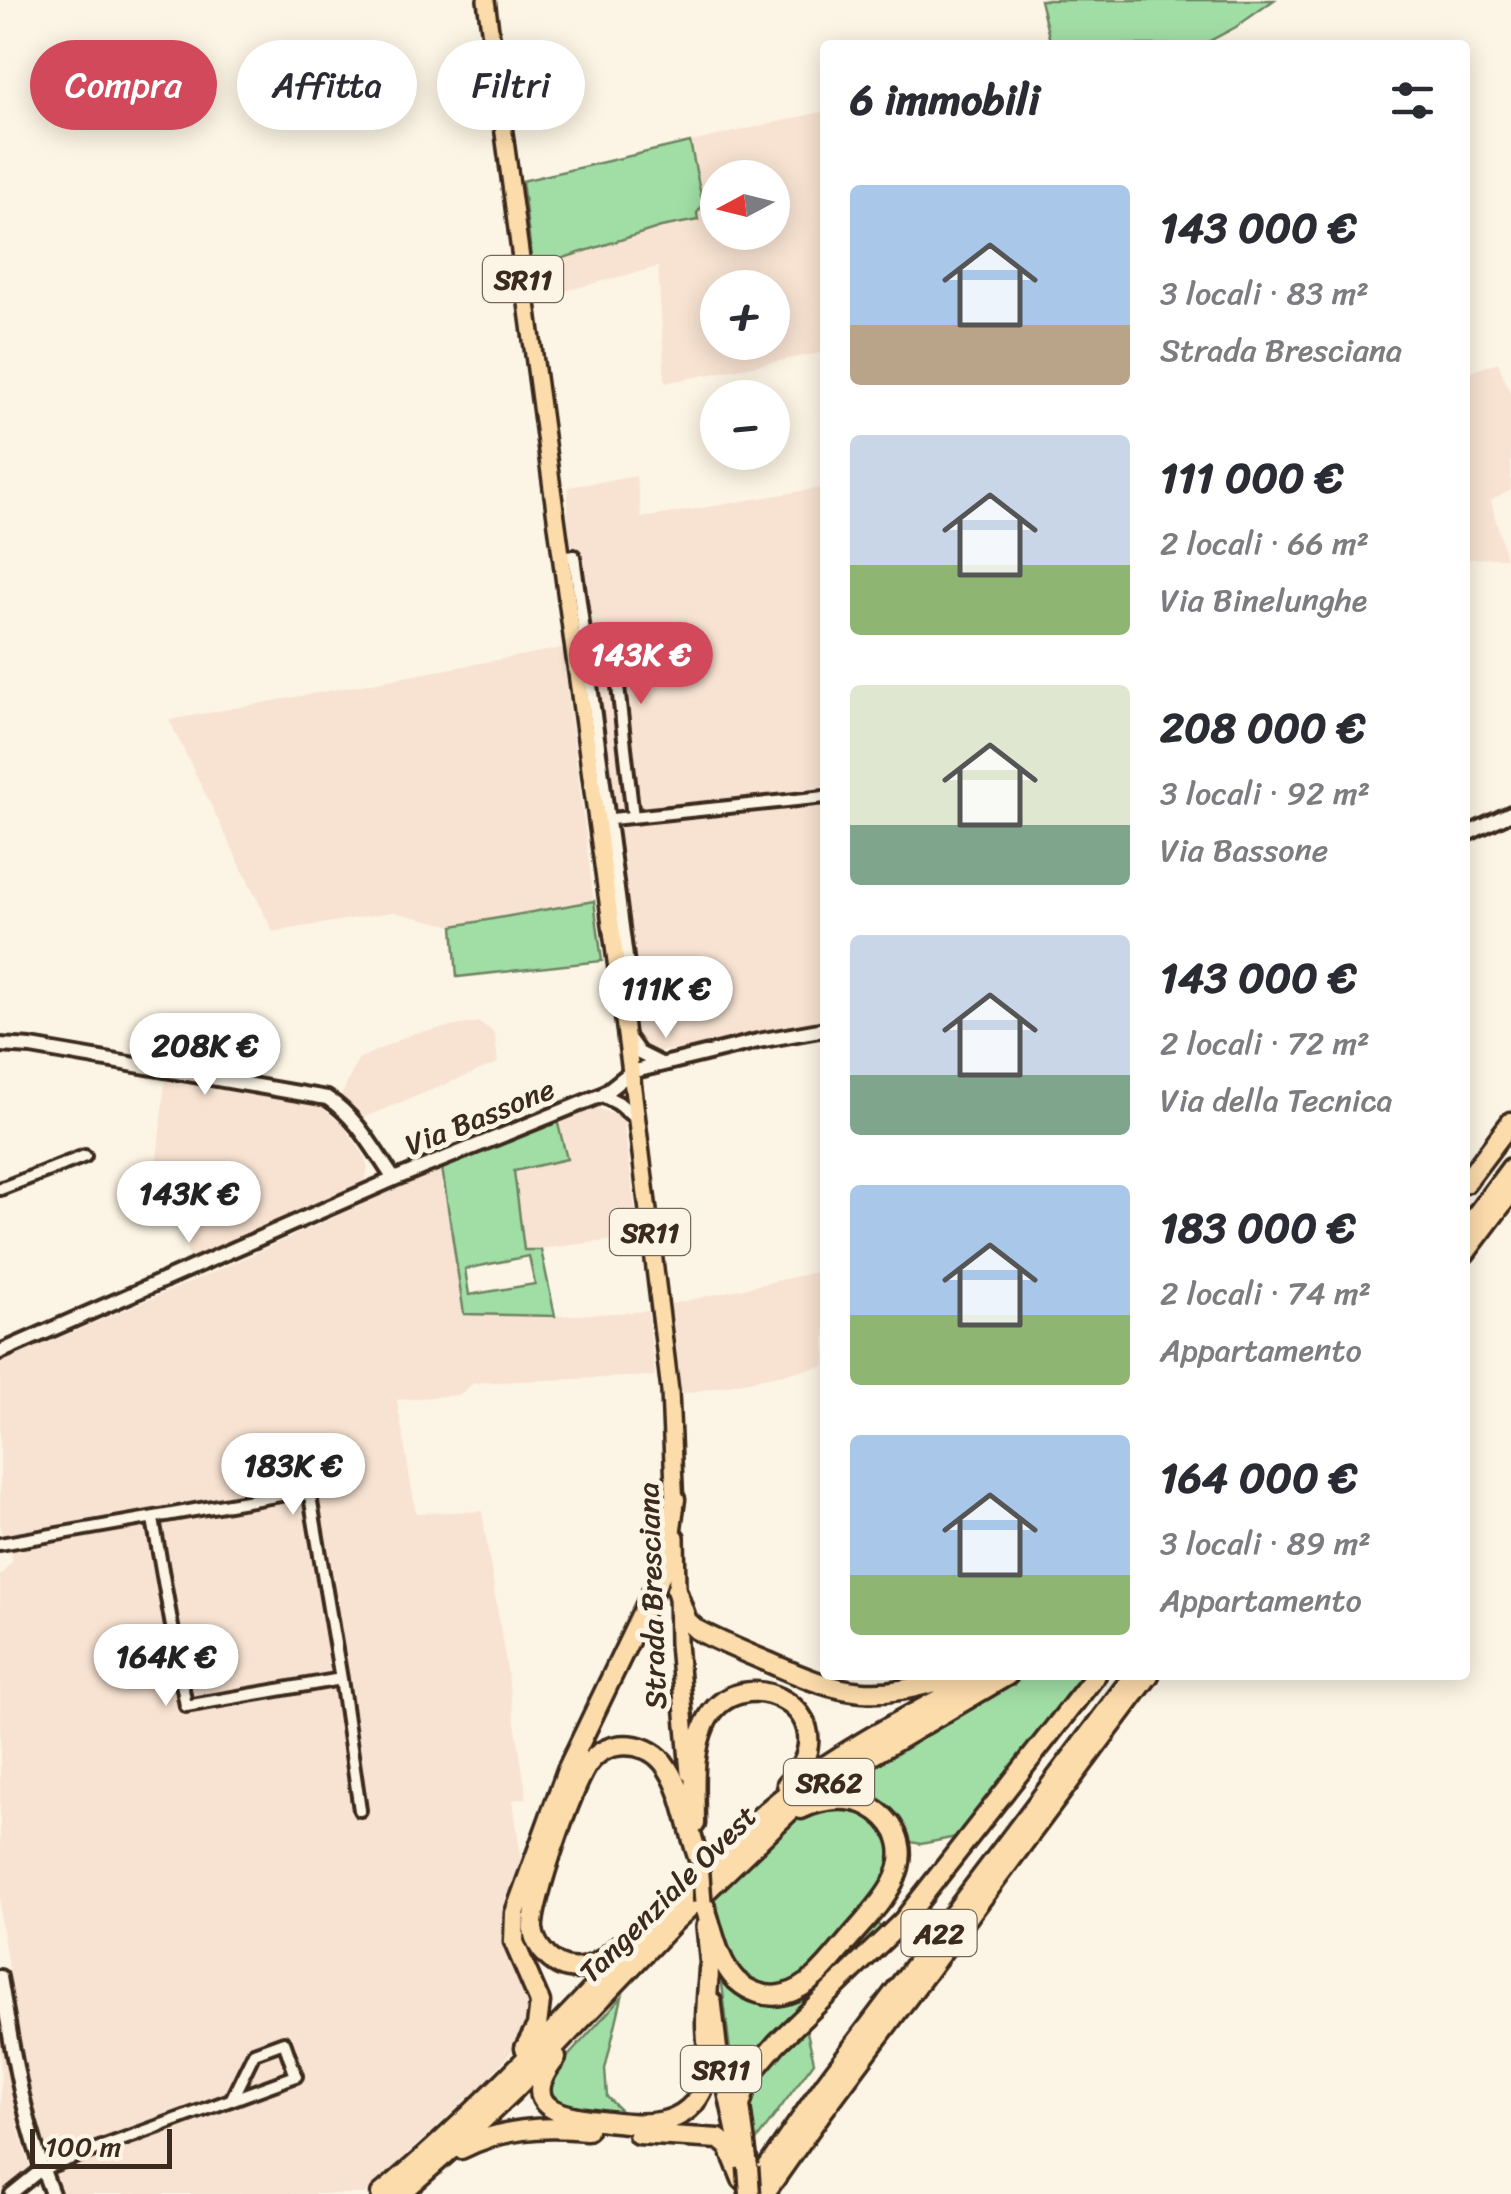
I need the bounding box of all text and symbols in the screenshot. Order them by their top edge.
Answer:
chip: Compra [30,40,217,130]
chip: Affitta [237,40,417,130]
chip: Filtri [437,40,585,130]
text: 6 immobili [850,63,1040,137]
icon: filters [1385,73,1440,128]
north arrow [700,160,790,250]
map controls [700,160,790,470]
text: 143 000 € [1160,191,1357,265]
icon: home [930,225,1050,345]
road number: SR11 [483,256,563,302]
text: 3 locali · 83 m² [1160,265,1369,322]
button: + [700,270,790,360]
text: Strada Bresciana [1160,322,1402,379]
button: − [700,380,790,470]
text: 111 000 € [1160,441,1343,515]
icon: home [930,475,1050,595]
text: 2 locali · 66 m² [1160,515,1369,572]
text: Via Binelunghe [1160,572,1367,629]
pin: 143K € [560,622,722,707]
text: 143K € [591,626,691,683]
text: 208 000 € [1160,691,1365,765]
icon: home [930,725,1050,845]
text: 3 locali · 92 m² [1160,765,1370,822]
text: Via Bassone [1160,822,1328,879]
text: 143 000 € [1160,941,1357,1015]
pin: 111K € [585,956,747,1041]
text: 111K € [621,960,711,1017]
icon: home [930,975,1050,1095]
pin: 208K € [124,1013,286,1098]
text: 2 locali · 72 m² [1160,1015,1370,1072]
text: 208K € [151,1017,259,1074]
street label: Via Bassone [397,1062,563,1172]
text: Via della Tecnica [1160,1072,1393,1129]
pin: 143K € [108,1161,270,1246]
text: 143K € [139,1165,239,1222]
text: 183 000 € [1160,1191,1356,1265]
road number: SR11 [610,1209,690,1255]
icon: home [930,1225,1050,1345]
text: 2 locali · 74 m² [1160,1265,1371,1322]
text: Appartamento [1160,1322,1362,1379]
pin: 183K € [212,1433,374,1518]
text: 183K € [243,1437,343,1494]
text: 164 000 € [1160,1441,1357,1515]
icon: home [930,1475,1050,1595]
street label: Strada Bresciana [621,1482,683,1710]
text: 3 locali · 89 m² [1160,1515,1371,1572]
text: Appartamento [1160,1572,1362,1629]
pin: 164K € [85,1624,247,1709]
text: 164K € [116,1628,216,1685]
road number: SR62 [784,1759,874,1805]
street label: Tangenziale Ovest [565,1791,771,1997]
road number: A22 [902,1910,976,1956]
road number: SR11 [681,2046,761,2092]
text: 100 m [45,2122,121,2171]
scale bar [30,2124,172,2168]

